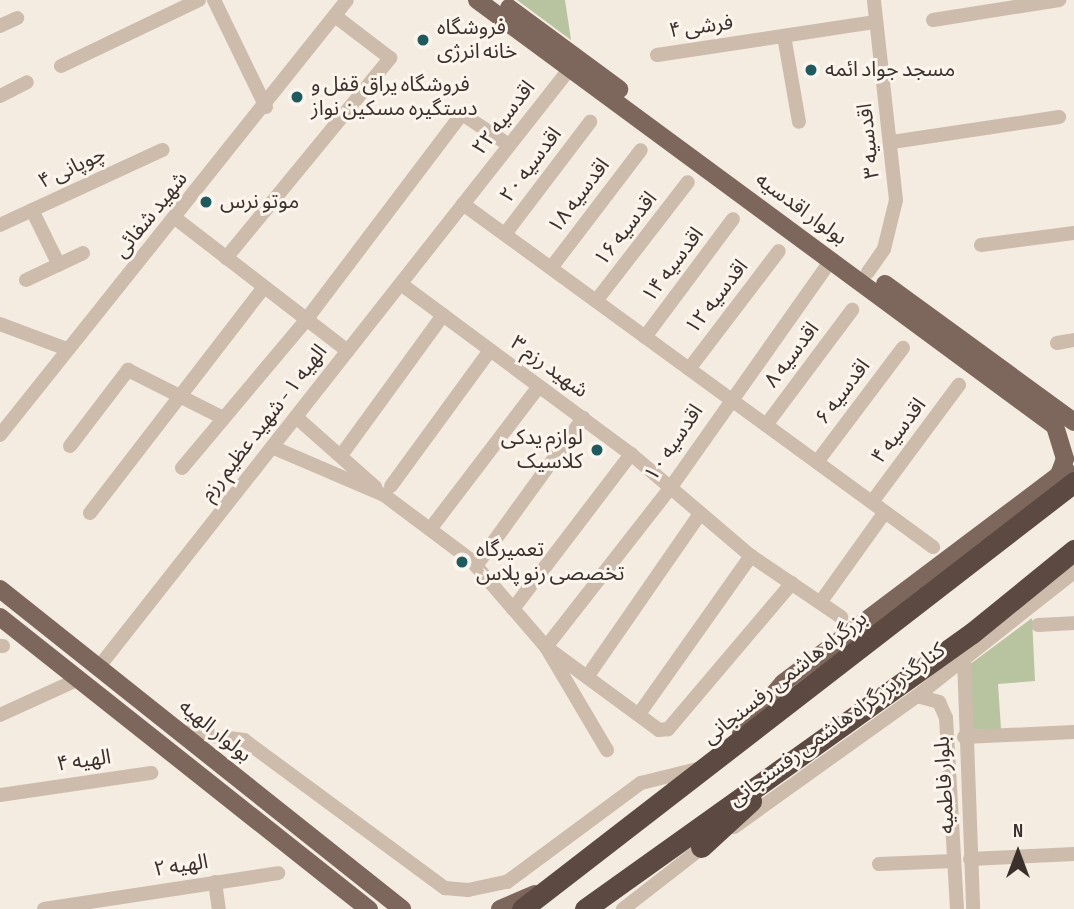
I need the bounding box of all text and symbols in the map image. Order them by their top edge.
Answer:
street label: فرشی ۴ [667,10,735,44]
place label: فروشگاه خانه انرژی [437,15,517,65]
marker: فروشگاه خانه انرژی [415,32,431,48]
place label: مسجد جواد ائمه [825,57,955,83]
marker: مسجد جواد ائمه [803,62,819,78]
place label: فروشگاه یراق قفل و دستگیره مسکین نواز [311,72,477,122]
street label: اقدسیه ۲۲ [467,76,541,160]
marker: فروشگاه یراق قفل و دستگیره مسکین نواز [289,89,305,105]
street label: اقدسیه ۳ [853,102,885,180]
street label: اقدسیه ۲۰ [495,123,567,207]
street label: چوپانی ۴ [34,142,110,194]
street label: اقدسیه ۱۸ [543,154,615,238]
street label: شهید شفائی [109,167,193,263]
street label: بولوار اقدسیه [750,167,852,251]
street label: اقدسیه ۱۶ [589,187,663,271]
place label: موتو نرس [220,189,299,215]
marker: موتو نرس [198,194,214,210]
street label: اقدسیه ۱۴ [637,223,709,307]
street label: اقدسیه ۱۲ [680,255,754,339]
street label: اقدسیه ۸ [759,317,825,393]
street label: شهید رزم ۳ [505,330,593,404]
street label: الهیه ۱ - شهید عظیم رزم [195,340,333,506]
street label: اقدسیه ۶ [810,354,876,430]
street label: اقدسیه ۴ [866,393,932,469]
street label: اقدسیه ۱۰ [639,400,709,486]
place label: لوازم یدکی کلاسیک [501,425,583,475]
marker: لوازم یدکی کلاسیک [589,442,605,458]
place label: تعمیرگاه تخصصی رنو پلاس [476,537,625,587]
marker: تعمیرگاه تخصصی رنو پلاس [454,554,470,570]
street label: بزرگراه هاشمی رفسنجانی [698,606,872,750]
street label: کنارگذر بزرگراه هاشمی رفسنجانی [724,638,950,812]
street label: بولوار الهیه [174,694,256,768]
street label: بلوار فاطمیه [930,736,960,834]
street label: الهیه ۴ [55,745,113,777]
north arrow [983,818,1053,888]
text: N [1013,820,1023,843]
street label: الهیه ۲ [152,849,210,883]

